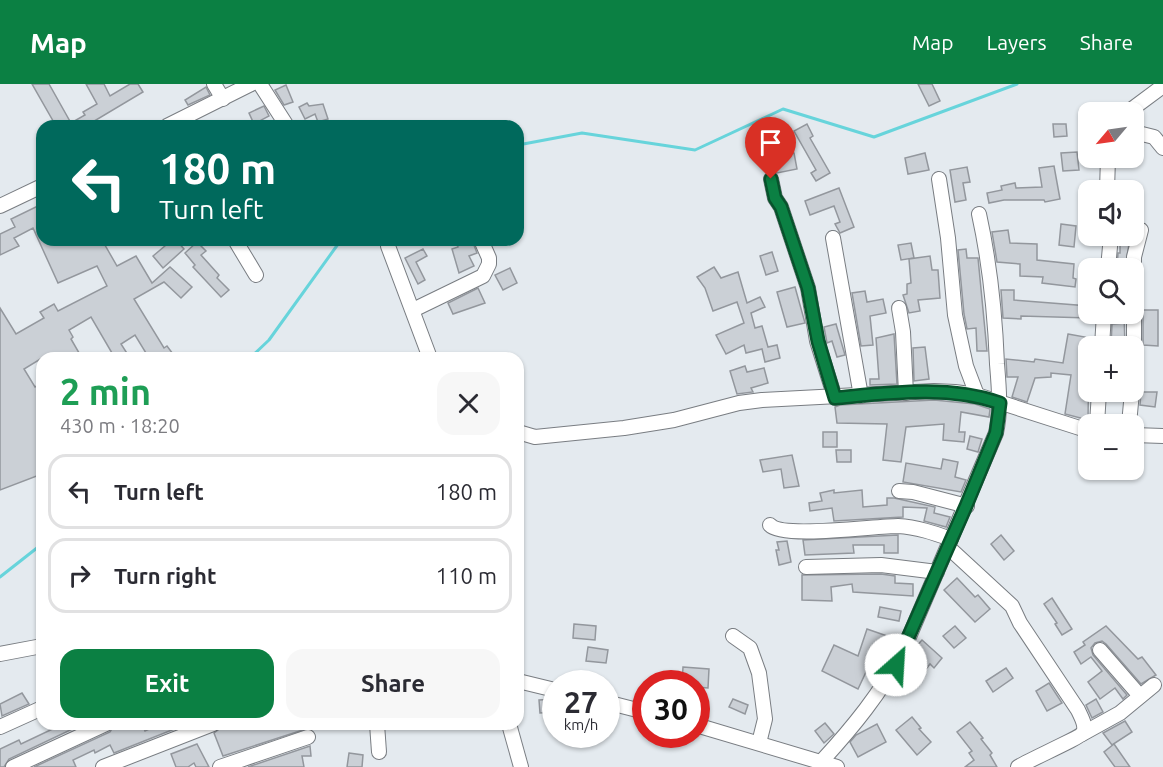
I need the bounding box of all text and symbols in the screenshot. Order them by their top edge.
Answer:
text: Map [30,27,87,58]
text: Map [912,30,953,54]
text: Layers [986,30,1047,54]
text: Share [1080,30,1133,54]
north arrow [1078,102,1144,168]
map controls [1078,102,1144,480]
pin [745,117,796,179]
icon: arrive [754,126,787,159]
icon: left [60,144,138,222]
text: 180 m [159,145,276,192]
button: sound [1078,180,1144,246]
text: Turn left [159,194,263,224]
button: search [1078,258,1144,324]
button: + [1078,336,1144,402]
text: 2 min [60,371,151,412]
button: close [437,372,500,435]
text: 430 m · 18:20 [60,414,180,437]
button: − [1078,414,1144,480]
icon: left [63,475,96,508]
text: Turn left [114,479,204,504]
text: 180 m [436,479,497,504]
icon: right [63,559,96,592]
text: Turn right [114,563,216,588]
text: 110 m [436,563,497,588]
position arrow [864,633,928,697]
button: Exit [60,649,274,718]
button: Share [286,649,500,718]
speed limit sign: 30 [632,670,710,748]
text: 27 [564,685,598,719]
text: km/h [564,716,598,733]

